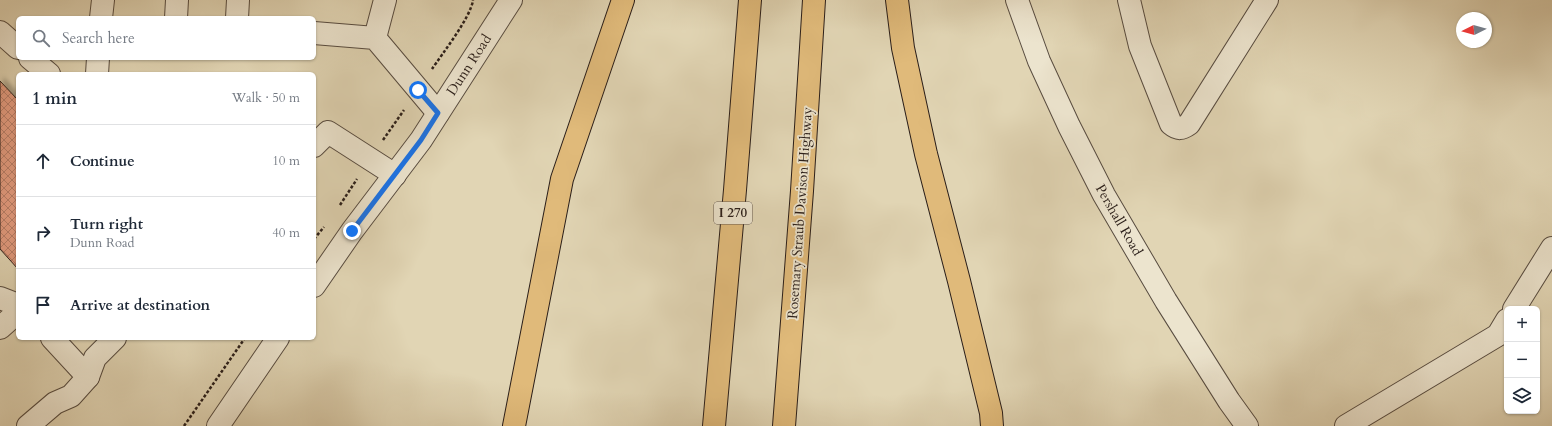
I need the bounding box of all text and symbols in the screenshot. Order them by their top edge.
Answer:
north arrow [1456,12,1492,48]
search box [16,16,316,60]
icon: search [30,27,52,49]
text: Search here [62,28,135,48]
street label: Dunn Road [442,30,496,99]
route start [409,81,427,99]
text: 1 min [32,87,77,110]
text: Walk · 50 m [232,89,300,107]
street label: Rosemary Straub Davison Highway [783,106,817,320]
icon: ahead [32,150,54,172]
text: Continue [70,151,135,171]
text: 10 m [272,152,300,170]
street label: Pershall Road [1091,181,1147,260]
road number: I 270 [714,202,752,224]
text: Turn right [70,214,143,234]
icon: right [32,222,54,244]
route end [343,222,361,240]
text: 40 m [272,224,300,242]
text: Dunn Road [70,234,135,252]
icon: arrive [32,294,54,316]
text: Arrive at destination [70,295,210,315]
map controls [1504,306,1540,414]
button: + [1504,306,1540,342]
button: − [1504,342,1540,378]
button: layers [1504,378,1540,414]

